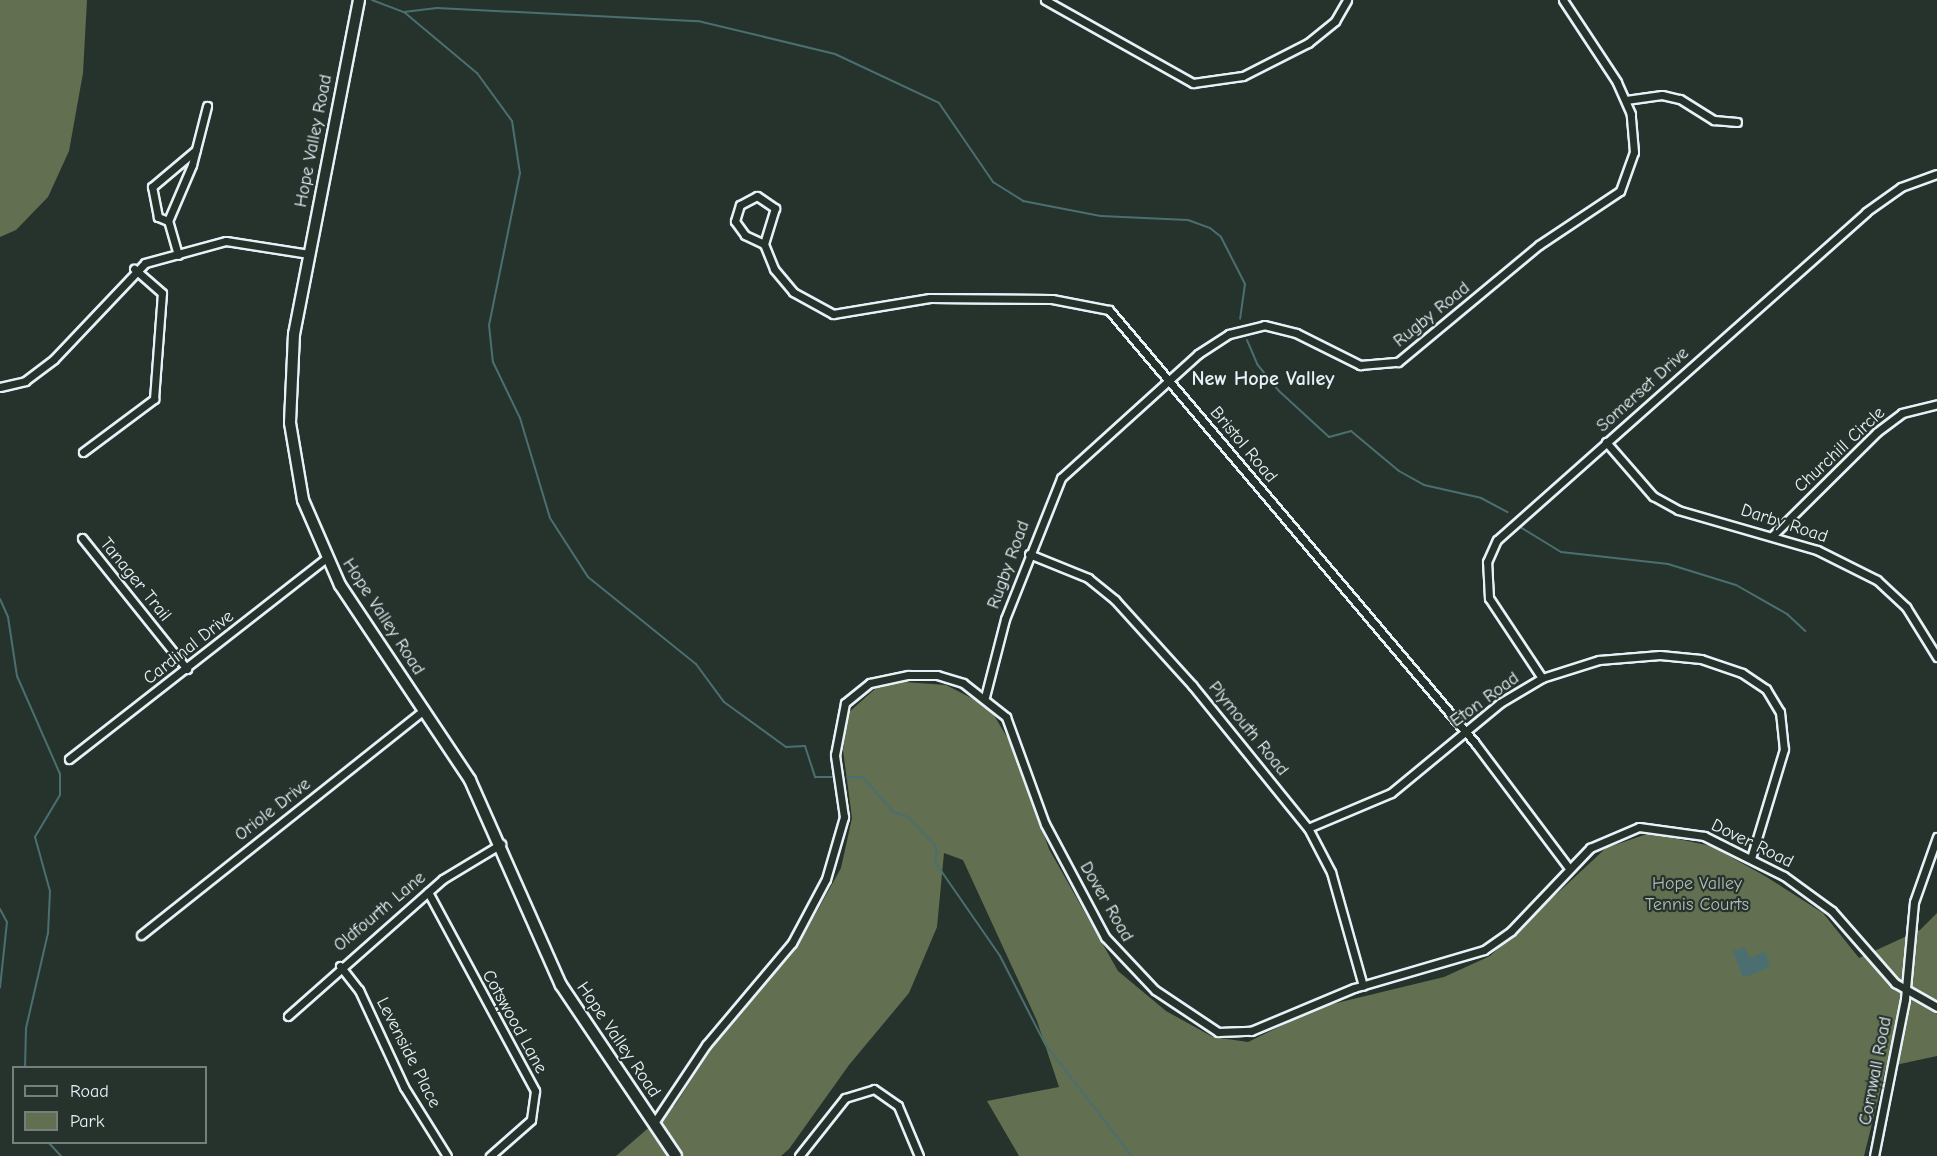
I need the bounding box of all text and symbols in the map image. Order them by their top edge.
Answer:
street label: Hope Valley Road [291,73,337,209]
street label: Rugby Road [1389,278,1475,352]
street label: Somerset Drive [1592,343,1694,437]
district label: New Hope Valley [1192,366,1334,390]
street label: Bristol Road [1205,402,1281,488]
street label: Churchill Circle [1790,402,1890,498]
street label: Darby Road [1738,500,1830,548]
street label: Rugby Road [983,518,1035,612]
street label: Tanager Trail [95,534,175,626]
street label: Hope Valley Road [337,555,429,679]
street label: Cardinal Drive [140,606,238,690]
street label: Eton Road [1446,668,1524,732]
street label: Plymouth Road [1203,677,1293,781]
street label: Oriole Drive [231,774,315,846]
street label: Dover Road [1707,815,1797,873]
street label: Dover Road [1074,858,1138,946]
street label: Oldfourth Lane [330,867,430,957]
park label: Hope Valley Tennis Courts [1645,874,1749,916]
street label: Cotswood Lane [477,966,551,1078]
street label: Hope Valley Road [571,978,665,1102]
street label: Levenside Place [371,994,445,1112]
street label: Cornwall Road [1855,1015,1897,1127]
legend [12,1066,207,1144]
text: Road [70,1081,109,1102]
text: Park [70,1111,104,1132]

